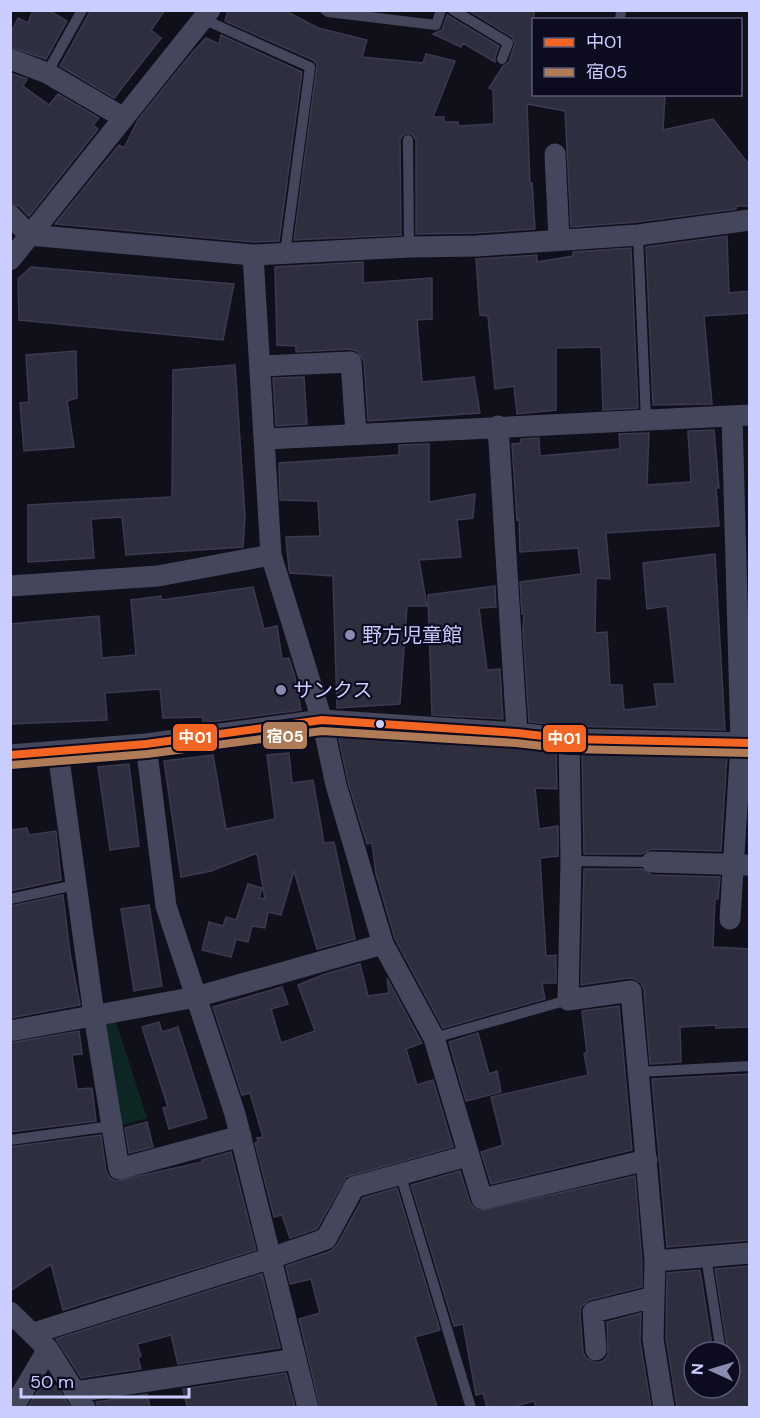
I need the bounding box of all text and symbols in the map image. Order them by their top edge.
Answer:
legend [532,18,742,96]
text: 中01 [586,30,622,54]
text: 宿05 [586,60,627,84]
place label: 野方児童館 [362,622,462,648]
marker: 野方児童館 [343,628,357,642]
place label: サンクス [293,677,372,703]
marker: サンクス [274,683,288,697]
unlabelled marker [374,718,386,730]
line badge: 宿05 [262,721,308,750]
line badge: 中01 [172,723,218,752]
line badge: 中01 [542,724,587,753]
text: 宿05 [266,726,304,747]
text: 中01 [178,727,212,748]
text: 中01 [547,728,581,749]
north arrow [682,1340,742,1400]
scale bar [21,1361,189,1399]
text: N [687,1362,708,1376]
text: 50 m [30,1370,74,1394]

